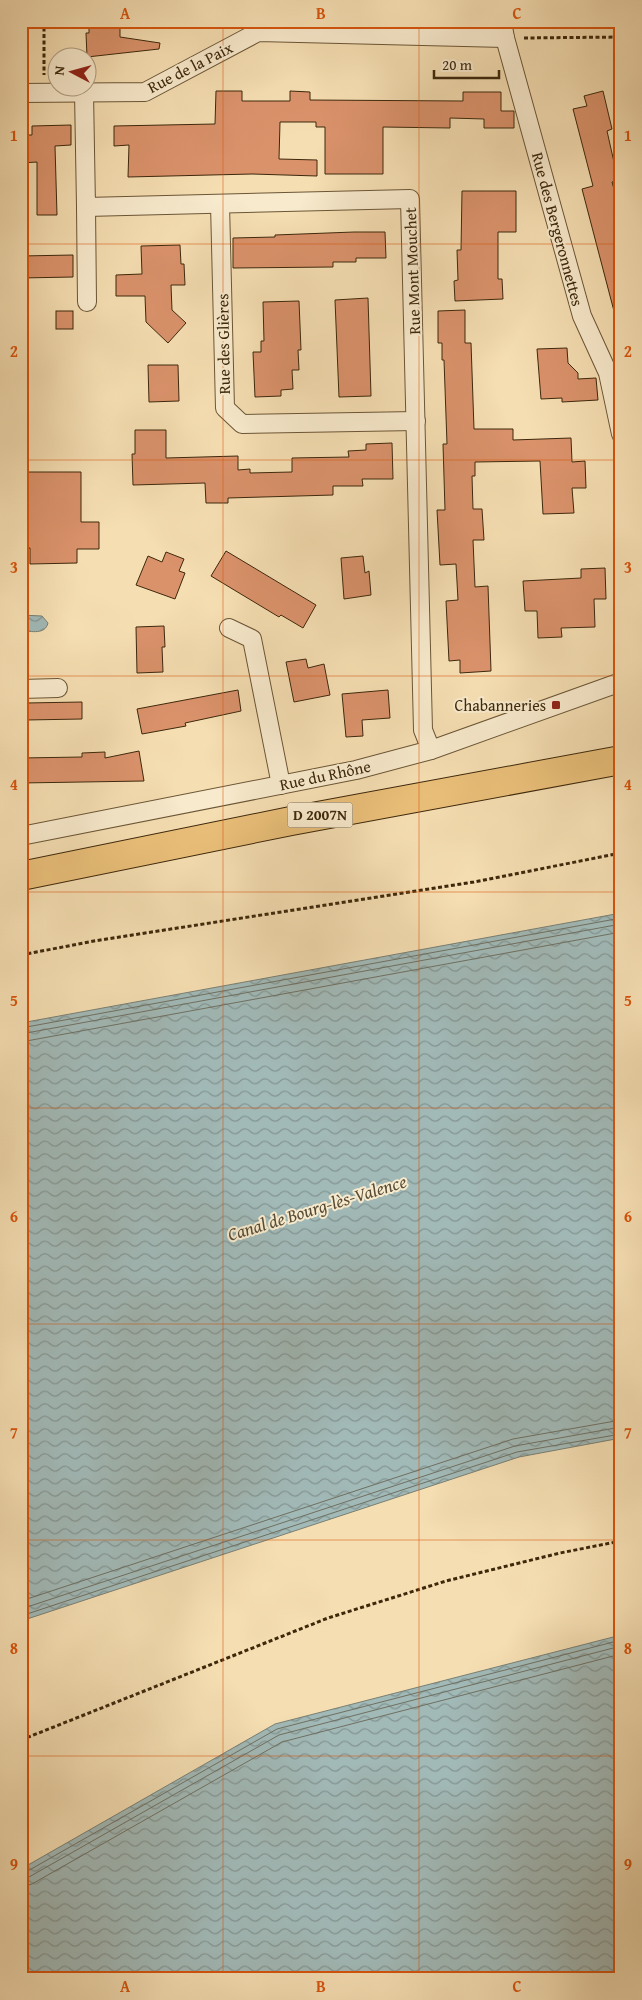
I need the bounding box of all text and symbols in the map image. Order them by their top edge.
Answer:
text: A [120,1,131,25]
text: B [316,1,326,25]
text: C [512,1,522,25]
street label: Rue de la Paix [143,35,238,99]
north arrow [48,48,98,98]
scale bar [434,48,500,80]
text: 20 m [442,54,473,75]
text: N [49,64,70,76]
text: 1 [10,123,18,147]
text: 1 [624,123,632,147]
street label: Rue des Bergeronnettes [526,149,590,309]
street label: Rue Mont Mouchet [398,207,426,335]
street label: Rue des Glières [210,293,236,395]
text: 2 [10,339,18,363]
text: 2 [624,339,632,363]
text: 3 [10,555,18,579]
text: 3 [624,555,632,579]
place label: Chabanneries [454,693,546,717]
marker: Chabanneries [550,699,562,711]
street label: Rue du Rhône [277,754,373,796]
text: 4 [10,772,18,796]
text: 4 [624,772,632,796]
road number: D 2007N [288,802,352,828]
text: 5 [10,988,18,1012]
text: 5 [624,988,632,1012]
water label: Canal de Bourg-lès-Valence [224,1167,410,1248]
text: 6 [10,1204,18,1228]
text: 6 [624,1204,632,1228]
text: 7 [10,1420,18,1444]
text: 7 [624,1420,632,1444]
text: 8 [10,1636,18,1660]
text: 8 [624,1636,632,1660]
text: 9 [10,1852,18,1876]
text: 9 [624,1852,632,1876]
text: A [120,1974,131,1998]
text: B [316,1974,326,1998]
text: C [512,1974,522,1998]

